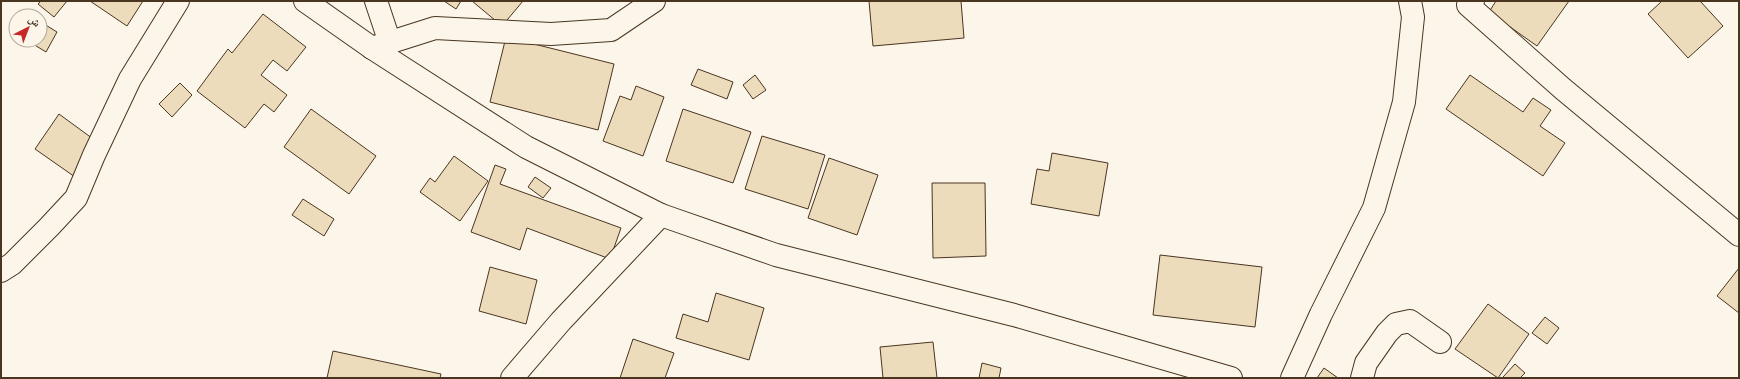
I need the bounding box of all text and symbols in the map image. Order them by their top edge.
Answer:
north arrow [8,8,48,48]
text: ش [25,11,44,31]

